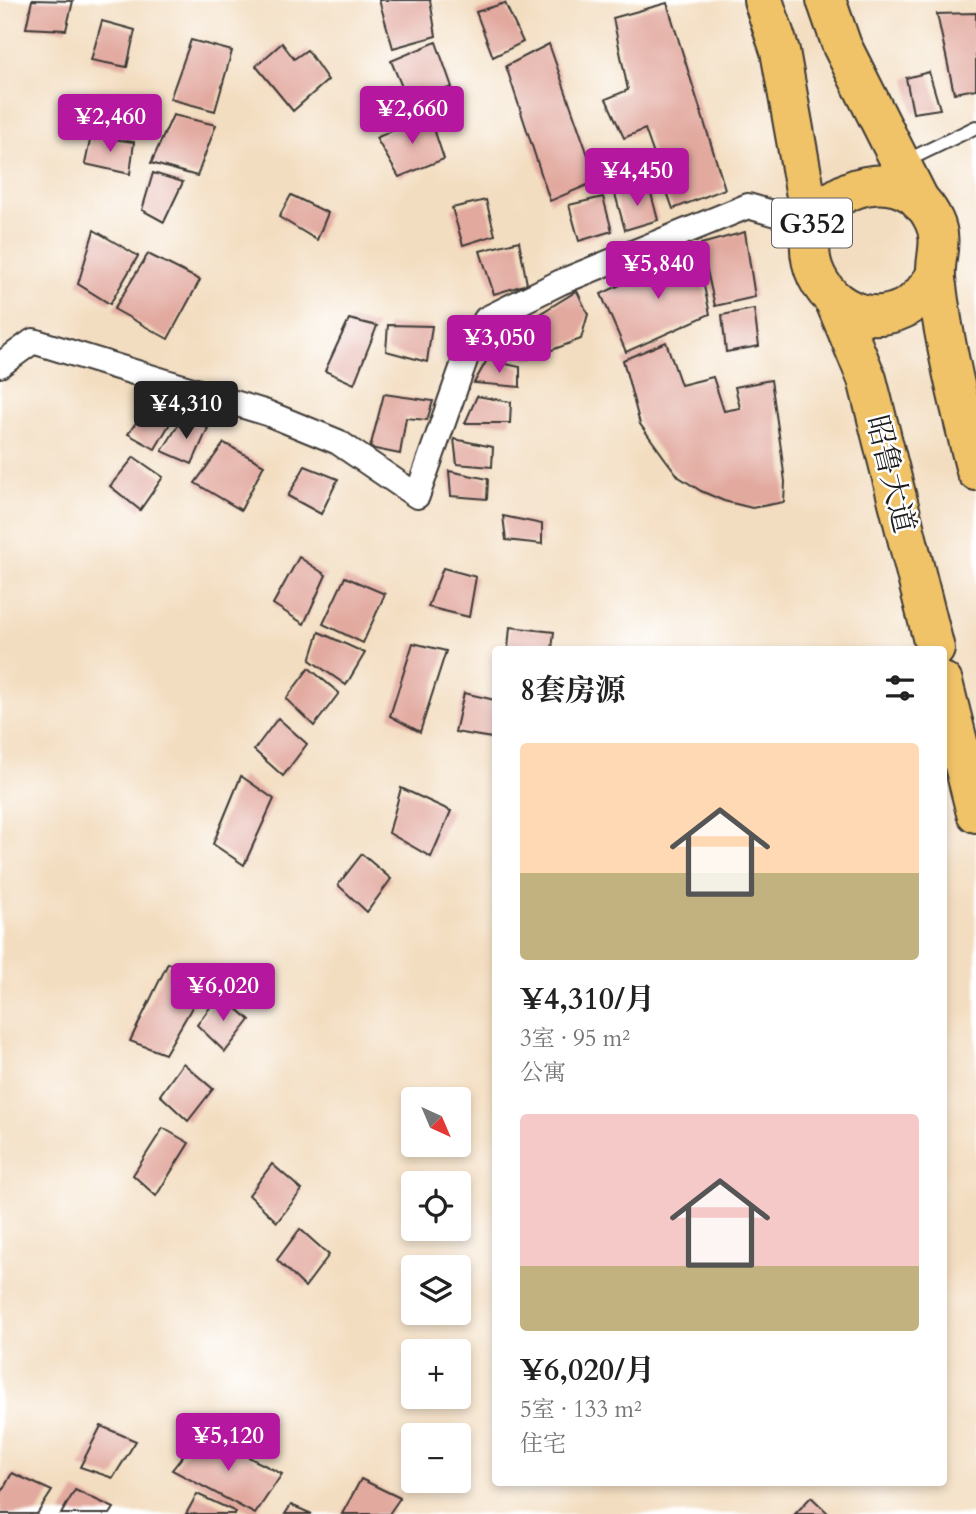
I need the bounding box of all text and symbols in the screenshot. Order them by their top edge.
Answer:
pin: ¥2,660 [355,86,469,146]
text: ¥2,660 [376,93,448,124]
pin: ¥2,460 [53,94,167,154]
text: ¥2,460 [74,101,146,132]
pin: ¥4,450 [580,148,694,208]
text: ¥4,450 [601,155,673,186]
road number: G352 [772,198,852,248]
pin: ¥5,840 [601,242,715,301]
text: ¥5,840 [622,248,694,279]
pin: ¥3,050 [442,316,556,375]
text: ¥3,050 [463,322,535,353]
pin: ¥4,310 [129,382,243,441]
text: ¥4,310 [150,388,222,419]
street label: 昭鲁大道 [856,411,925,537]
icon: filters [881,669,919,707]
text: 8套房源 [520,670,625,711]
icon: home [657,789,783,915]
pin: ¥6,020 [166,964,280,1023]
text: ¥6,020 [187,970,259,1001]
text: ¥4,310/月 [520,979,655,1020]
text: 3室 · 95 m² [520,1023,630,1054]
text: 公寓 [520,1057,566,1088]
north arrow [401,1087,471,1157]
map controls [401,1087,471,1493]
icon: home [657,1160,783,1286]
button: locate [401,1171,471,1241]
button: layers [401,1255,471,1325]
button: + [401,1339,471,1409]
text: ¥6,020/月 [520,1350,655,1391]
text: 5室 · 133 m² [520,1394,642,1425]
pin: ¥5,120 [171,1414,285,1473]
text: ¥5,120 [192,1420,264,1451]
button: − [401,1423,471,1493]
text: 住宅 [520,1428,566,1459]

